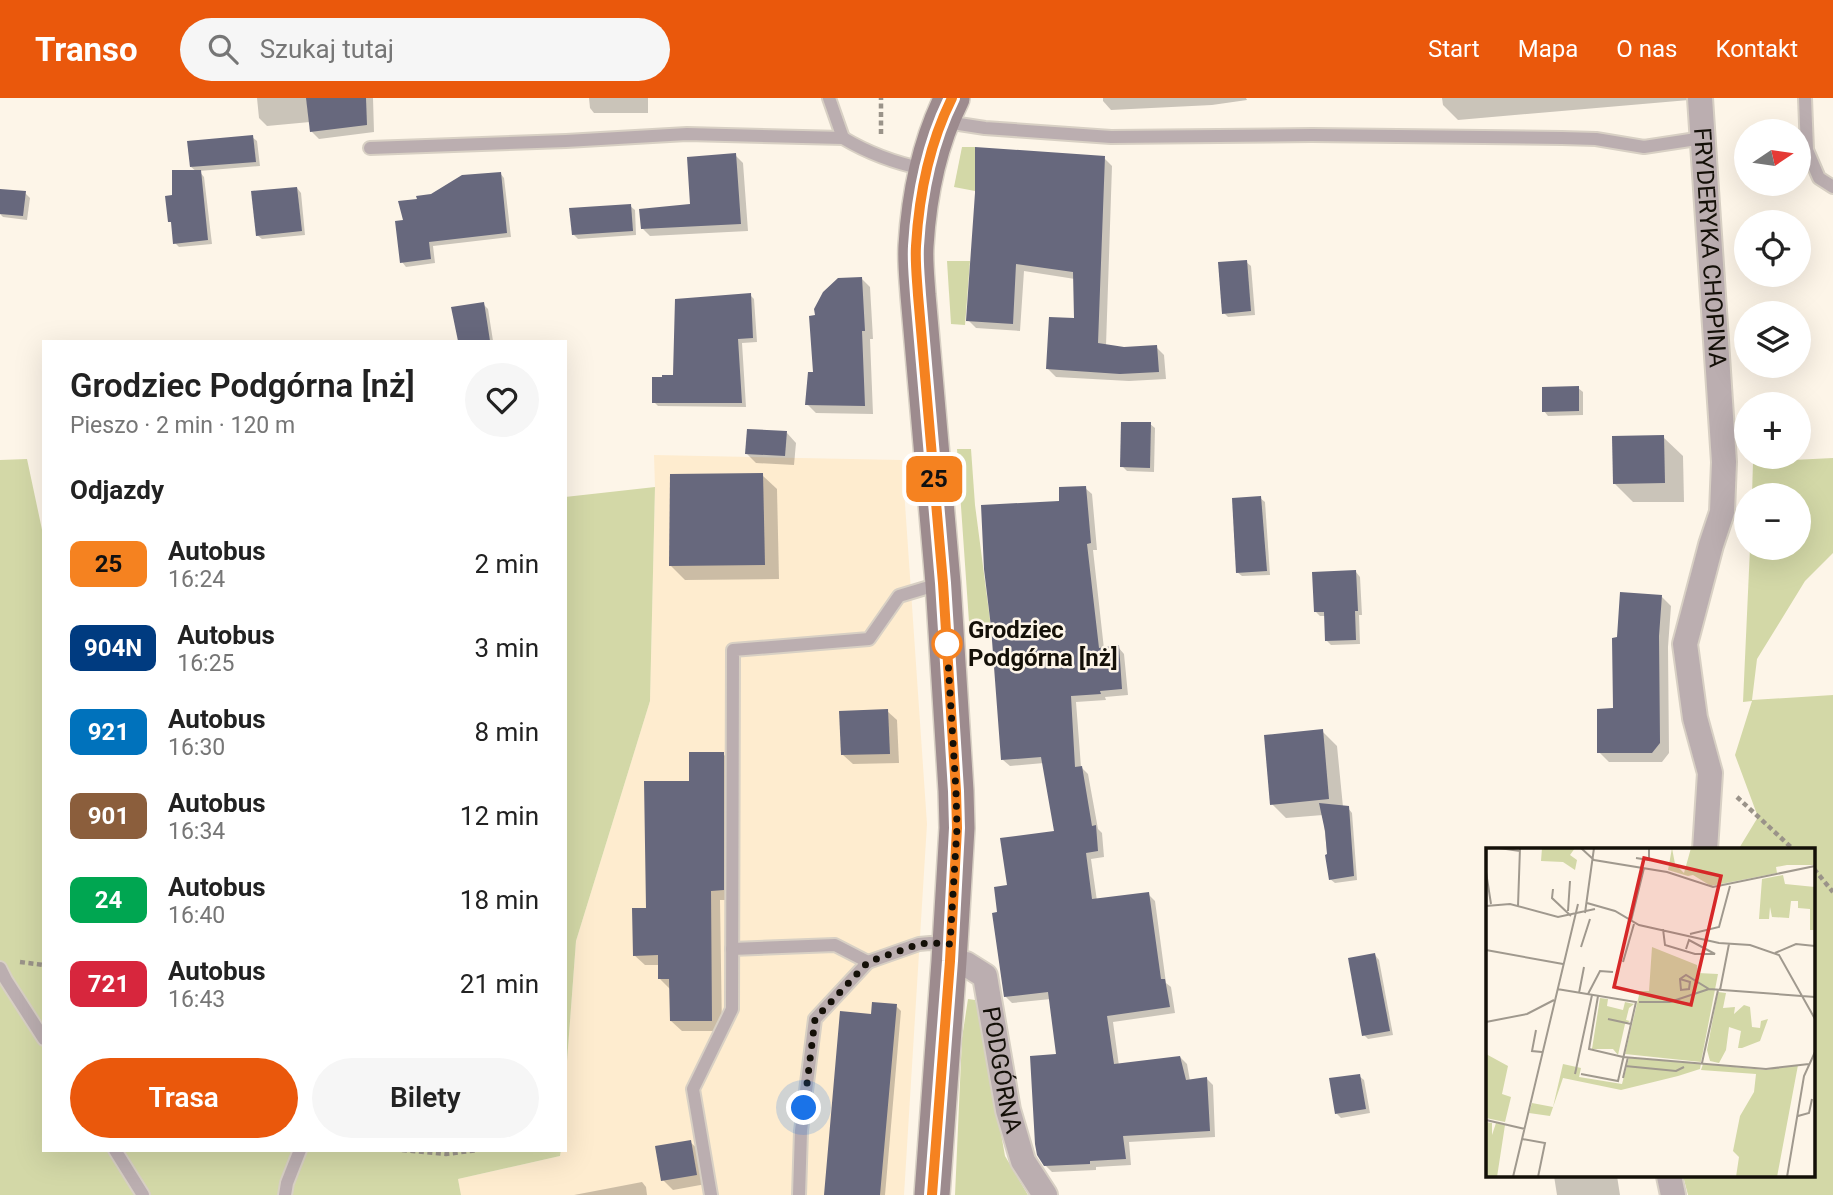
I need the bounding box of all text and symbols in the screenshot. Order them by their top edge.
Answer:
search box [180,18,670,81]
text: Transo [35,30,138,69]
icon: search [204,30,242,68]
text: Szukaj tutaj [260,34,394,64]
text: Start [1428,35,1480,63]
text: Mapa [1518,35,1578,63]
text: O nas [1616,35,1677,63]
text: Kontakt [1715,35,1798,63]
north arrow [1734,119,1811,196]
map controls [1734,119,1811,560]
street label: FRYDERYKA CHOPINA [1688,127,1732,369]
button: locate [1734,210,1811,287]
button: layers [1734,301,1811,378]
button: heart [465,363,539,437]
text: Grodziec Podgórna [nż] [70,366,415,405]
button: + [1734,392,1811,469]
text: Pieszo · 2 min · 120 m [70,412,295,439]
line badge: 25 [902,456,965,502]
text: 25 [920,465,948,493]
text: Odjazdy [70,475,164,505]
button: − [1734,483,1811,560]
text: Autobus [168,536,266,566]
text: 2 min [474,549,539,579]
text: 25 [95,550,122,578]
text: 16:24 [168,566,225,593]
place label: Grodziec Podgórna [nż] [968,616,1118,672]
text: Autobus [177,620,275,650]
marker: Grodziec Podgórna [nż] [932,629,962,659]
text: 3 min [474,633,539,663]
text: 904N [84,634,142,662]
text: 16:25 [177,650,235,677]
text: Autobus [168,704,266,734]
text: 8 min [474,717,539,747]
text: 921 [88,718,129,746]
text: 16:30 [168,734,225,761]
text: Autobus [168,788,266,818]
text: 12 min [460,801,539,831]
text: 901 [88,802,129,830]
text: 16:34 [168,818,225,845]
inset map [1486,848,1815,1178]
text: Autobus [168,872,266,902]
text: 18 min [460,885,539,915]
text: 24 [95,886,122,914]
text: 16:40 [168,902,225,929]
text: Autobus [168,956,266,986]
text: 21 min [460,969,539,999]
text: 721 [88,970,129,998]
text: 16:43 [168,986,225,1013]
street label: PODGÓRNA [976,1004,1028,1137]
button: Trasa [70,1058,298,1138]
button: Bilety [312,1058,539,1138]
your location [786,1090,821,1125]

